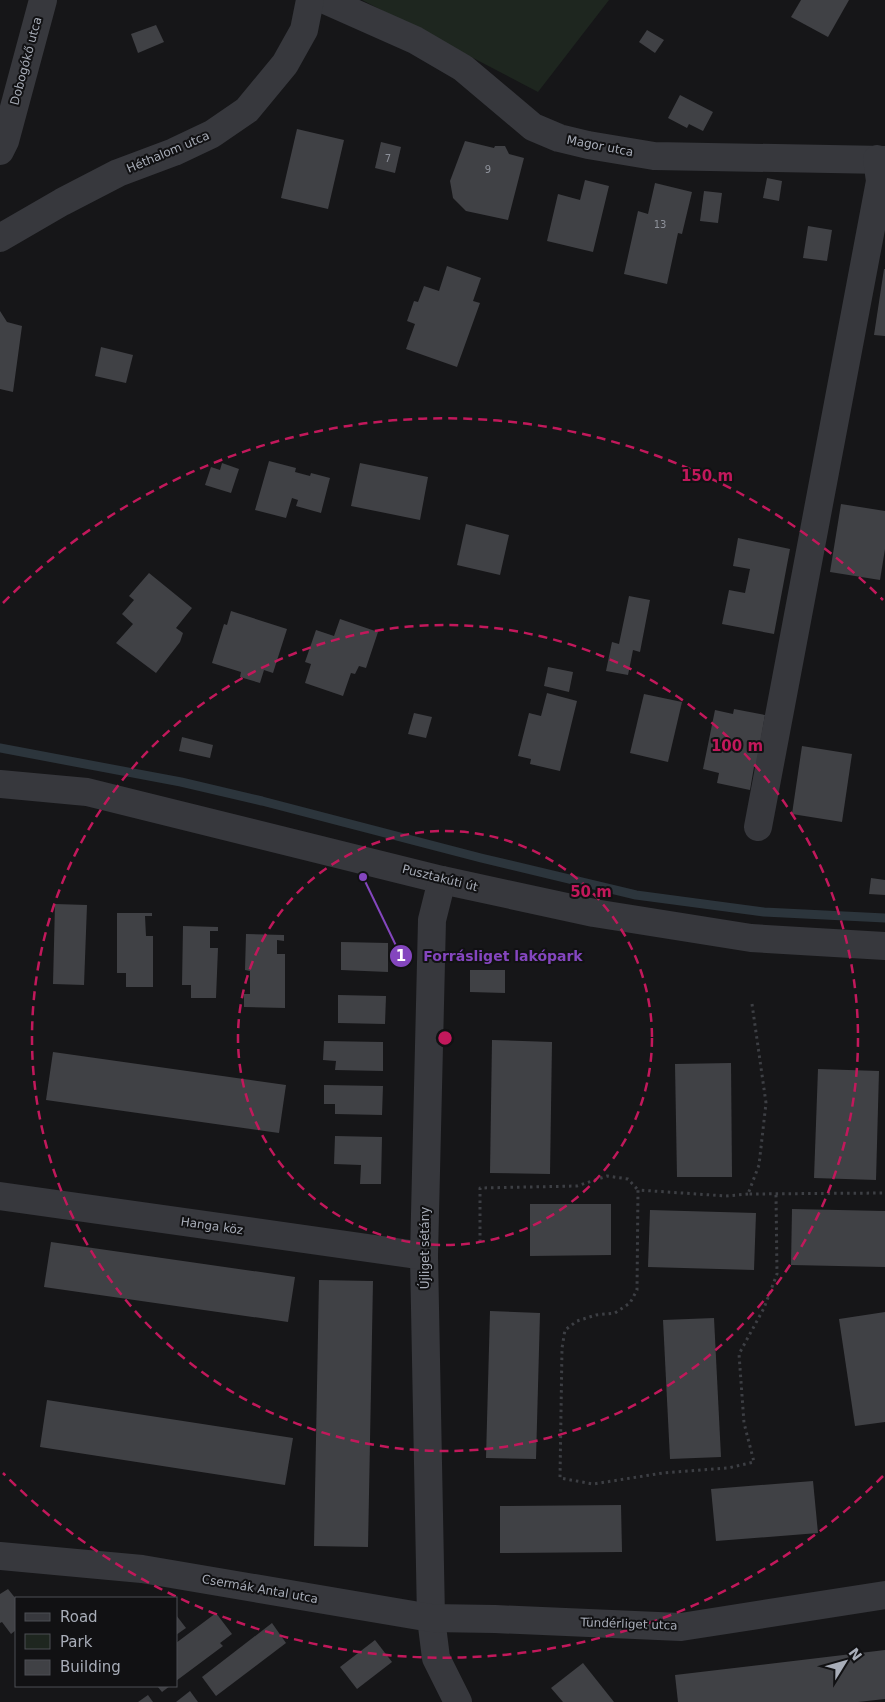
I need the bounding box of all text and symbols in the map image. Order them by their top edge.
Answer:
street label: Dobogókő utca [7,15,45,107]
street label: Héthalom utca [125,128,211,176]
street label: Magor utca [565,133,635,159]
house number: 7 [385,153,391,164]
house number: 9 [485,164,491,175]
house number: 13 [654,219,666,230]
text: 150 m [681,467,733,485]
text: 100 m [711,737,763,755]
street label: Pusztakúti út [401,862,480,894]
text: 50 m [570,883,612,901]
callout: Forrásliget lakópark [389,941,593,970]
text: 1 [396,947,406,965]
text: Forrásliget lakópark [423,948,583,964]
centre of rings [436,1029,454,1047]
street label: Újliget sétány [417,1207,432,1289]
street label: Hanga köz [180,1215,244,1237]
street label: Csermák Antal utca [201,1572,319,1606]
legend [15,1597,178,1687]
text: Road [60,1608,98,1626]
street label: Tündérliget utca [579,1615,678,1633]
text: Park [60,1633,93,1651]
north arrow [820,1637,870,1687]
text: N [845,1645,865,1664]
text: Building [60,1658,121,1676]

